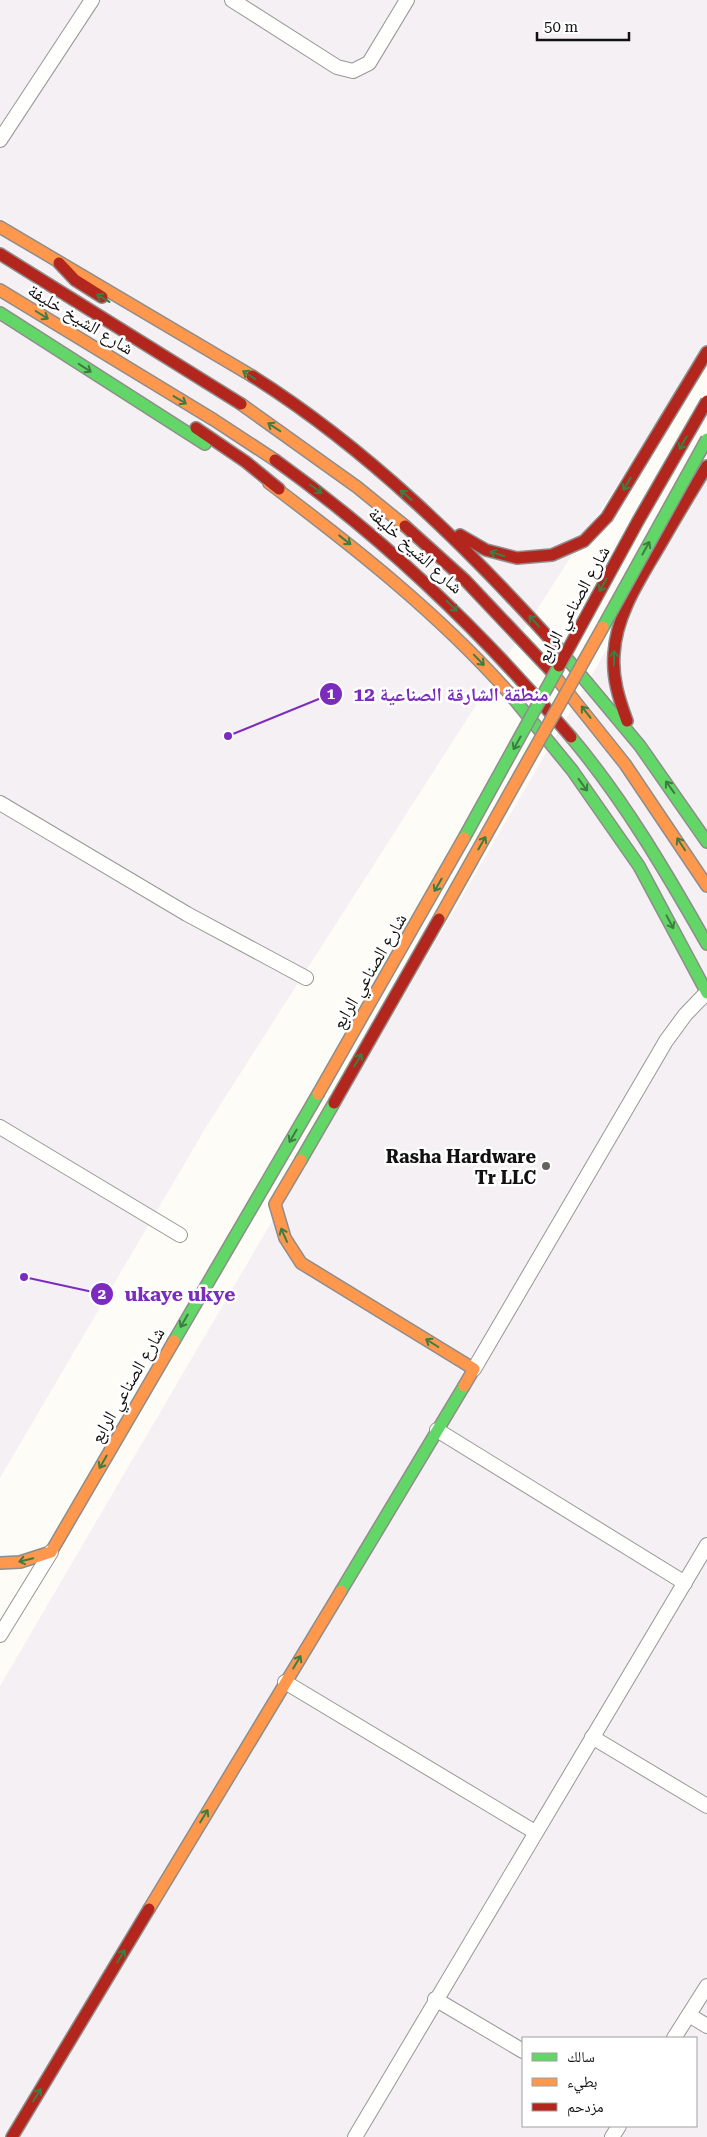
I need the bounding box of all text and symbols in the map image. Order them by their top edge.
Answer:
scale bar [537,10,630,42]
text: 50 m [544,18,579,36]
street label: شارع الشيخ خليفة [23,279,138,360]
one-way arrow [96,292,110,302]
one-way arrow [34,311,48,321]
one-way arrow [77,363,91,373]
one-way arrow [243,369,257,379]
one-way arrow [173,395,187,405]
one-way arrow [267,422,281,432]
one-way arrow [677,435,687,450]
one-way arrow [622,476,632,490]
one-way arrow [309,484,322,495]
one-way arrow [399,489,412,501]
street label: شارع الشيخ خليفة [363,502,467,599]
one-way arrow [338,535,351,546]
one-way arrow [641,541,651,556]
street label: شارع الصناعي الرابع [532,542,618,668]
one-way arrow [490,548,506,558]
one-way arrow [598,577,608,592]
one-way arrow [446,600,459,612]
one-way arrow [528,614,540,627]
one-way arrow [609,650,619,666]
one-way arrow [472,654,484,666]
callout: منطقة الشارقة الصناعية 12 [319,677,558,711]
text: منطقة الشارقة الصناعية 12 [354,683,548,706]
text: 1 [327,685,336,703]
one-way arrow [581,706,592,719]
one-way arrow [512,735,522,750]
one-way arrow [577,778,588,791]
one-way arrow [665,780,675,794]
one-way arrow [478,837,488,851]
one-way arrow [676,838,686,852]
one-way arrow [433,877,443,892]
street label: شارع الصناعي الرابع [327,910,415,1035]
one-way arrow [665,914,675,929]
one-way arrow [353,1053,363,1068]
one-way arrow [288,1129,298,1143]
place label: Rasha Hardware Tr LLC [386,1146,536,1188]
marker: Rasha Hardware Tr LLC [540,1160,552,1172]
one-way arrow [279,1228,289,1243]
callout: ukaye ukye [90,1277,245,1311]
text: ukaye ukye [125,1283,235,1306]
text: 2 [98,1285,106,1303]
one-way arrow [179,1314,189,1328]
street label: شارع الصناعي الرابع [85,1324,173,1449]
one-way arrow [426,1338,440,1348]
one-way arrow [97,1454,107,1468]
one-way arrow [18,1556,34,1565]
one-way arrow [292,1655,302,1669]
one-way arrow [200,1810,210,1824]
one-way arrow [116,1949,126,1963]
legend [522,2037,697,2127]
text: سالك [567,2048,595,2066]
text: بطيء [567,2073,597,2094]
one-way arrow [33,2089,43,2103]
text: مزدحم [567,2098,604,2117]

